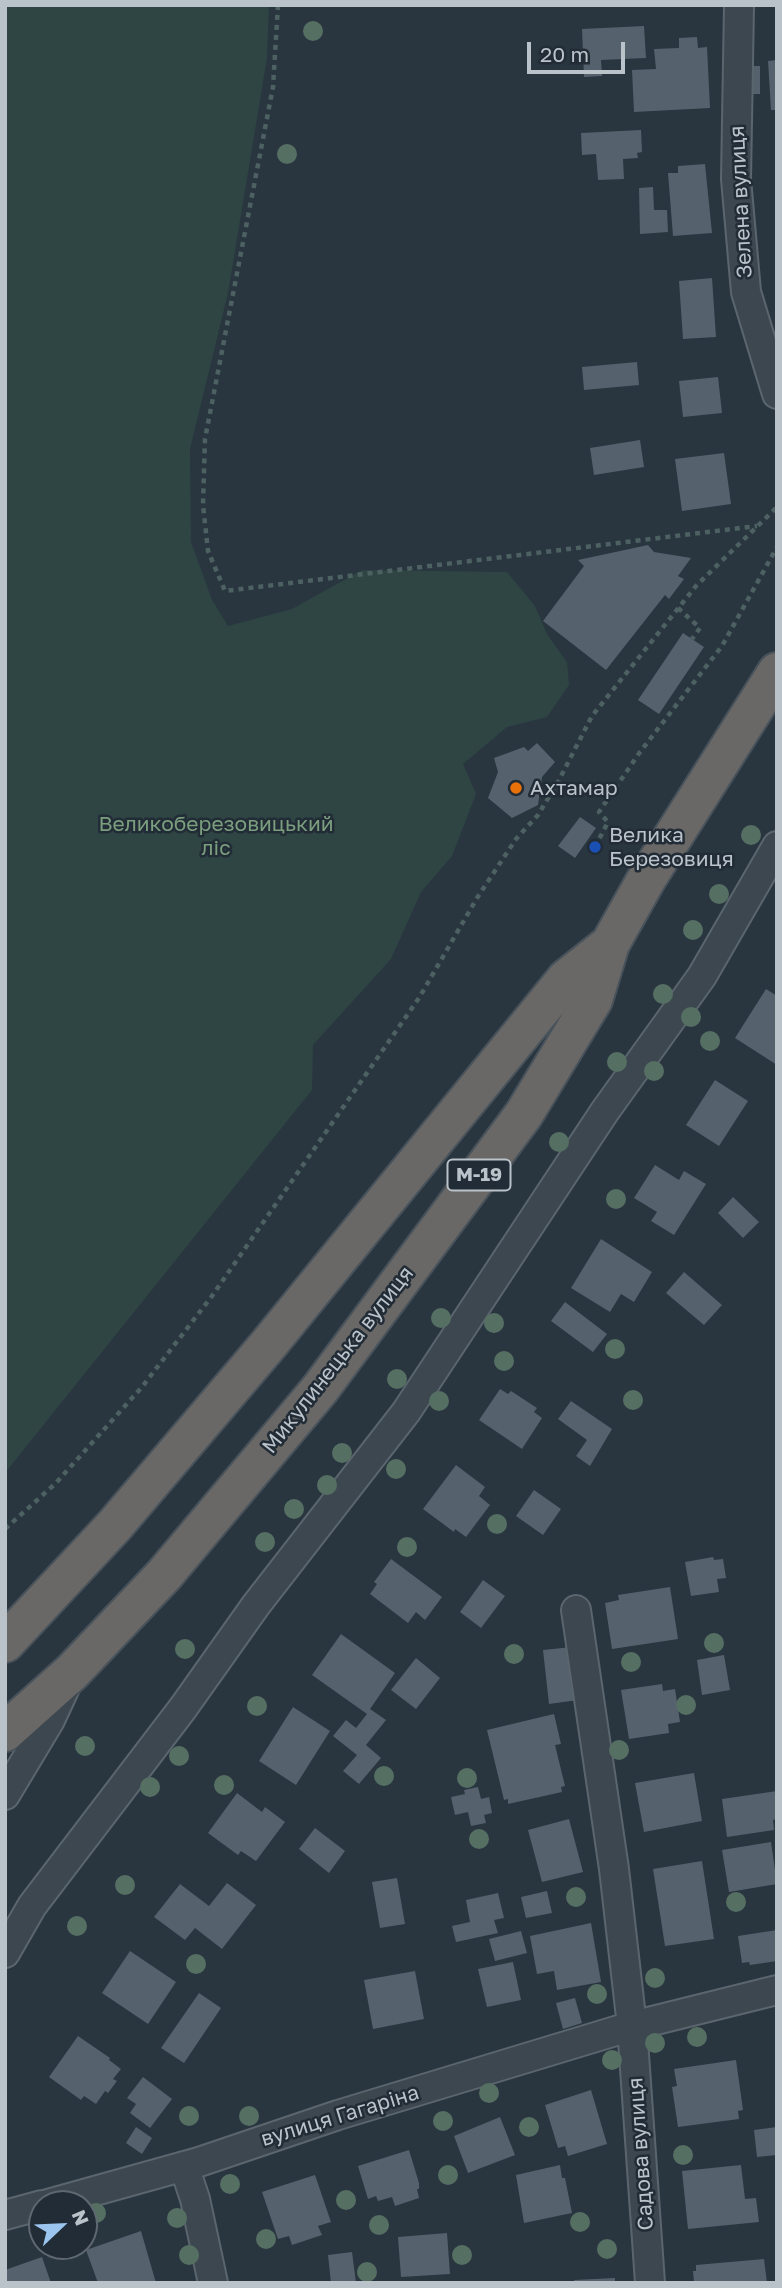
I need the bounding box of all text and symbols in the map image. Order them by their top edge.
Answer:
scale bar [530,28,628,72]
text: 20 m [540,41,589,67]
street label: Зелена вулиця [724,125,758,279]
place label: Ахтамар [530,775,618,801]
marker: Ахтамар [508,780,524,796]
park label: Великоберезовицький ліс [98,811,334,861]
place label: Велика Березовиця [609,822,734,872]
marker: Велика Березовиця [587,839,603,855]
road number: М-19 [448,1160,510,1190]
street label: Микулинецька вулиця [257,1261,419,1459]
street label: Садова вулиця [623,2077,659,2231]
street label: вулиця Гагаріна [258,2080,422,2152]
north arrow [28,2190,98,2260]
text: N [68,2206,94,2229]

